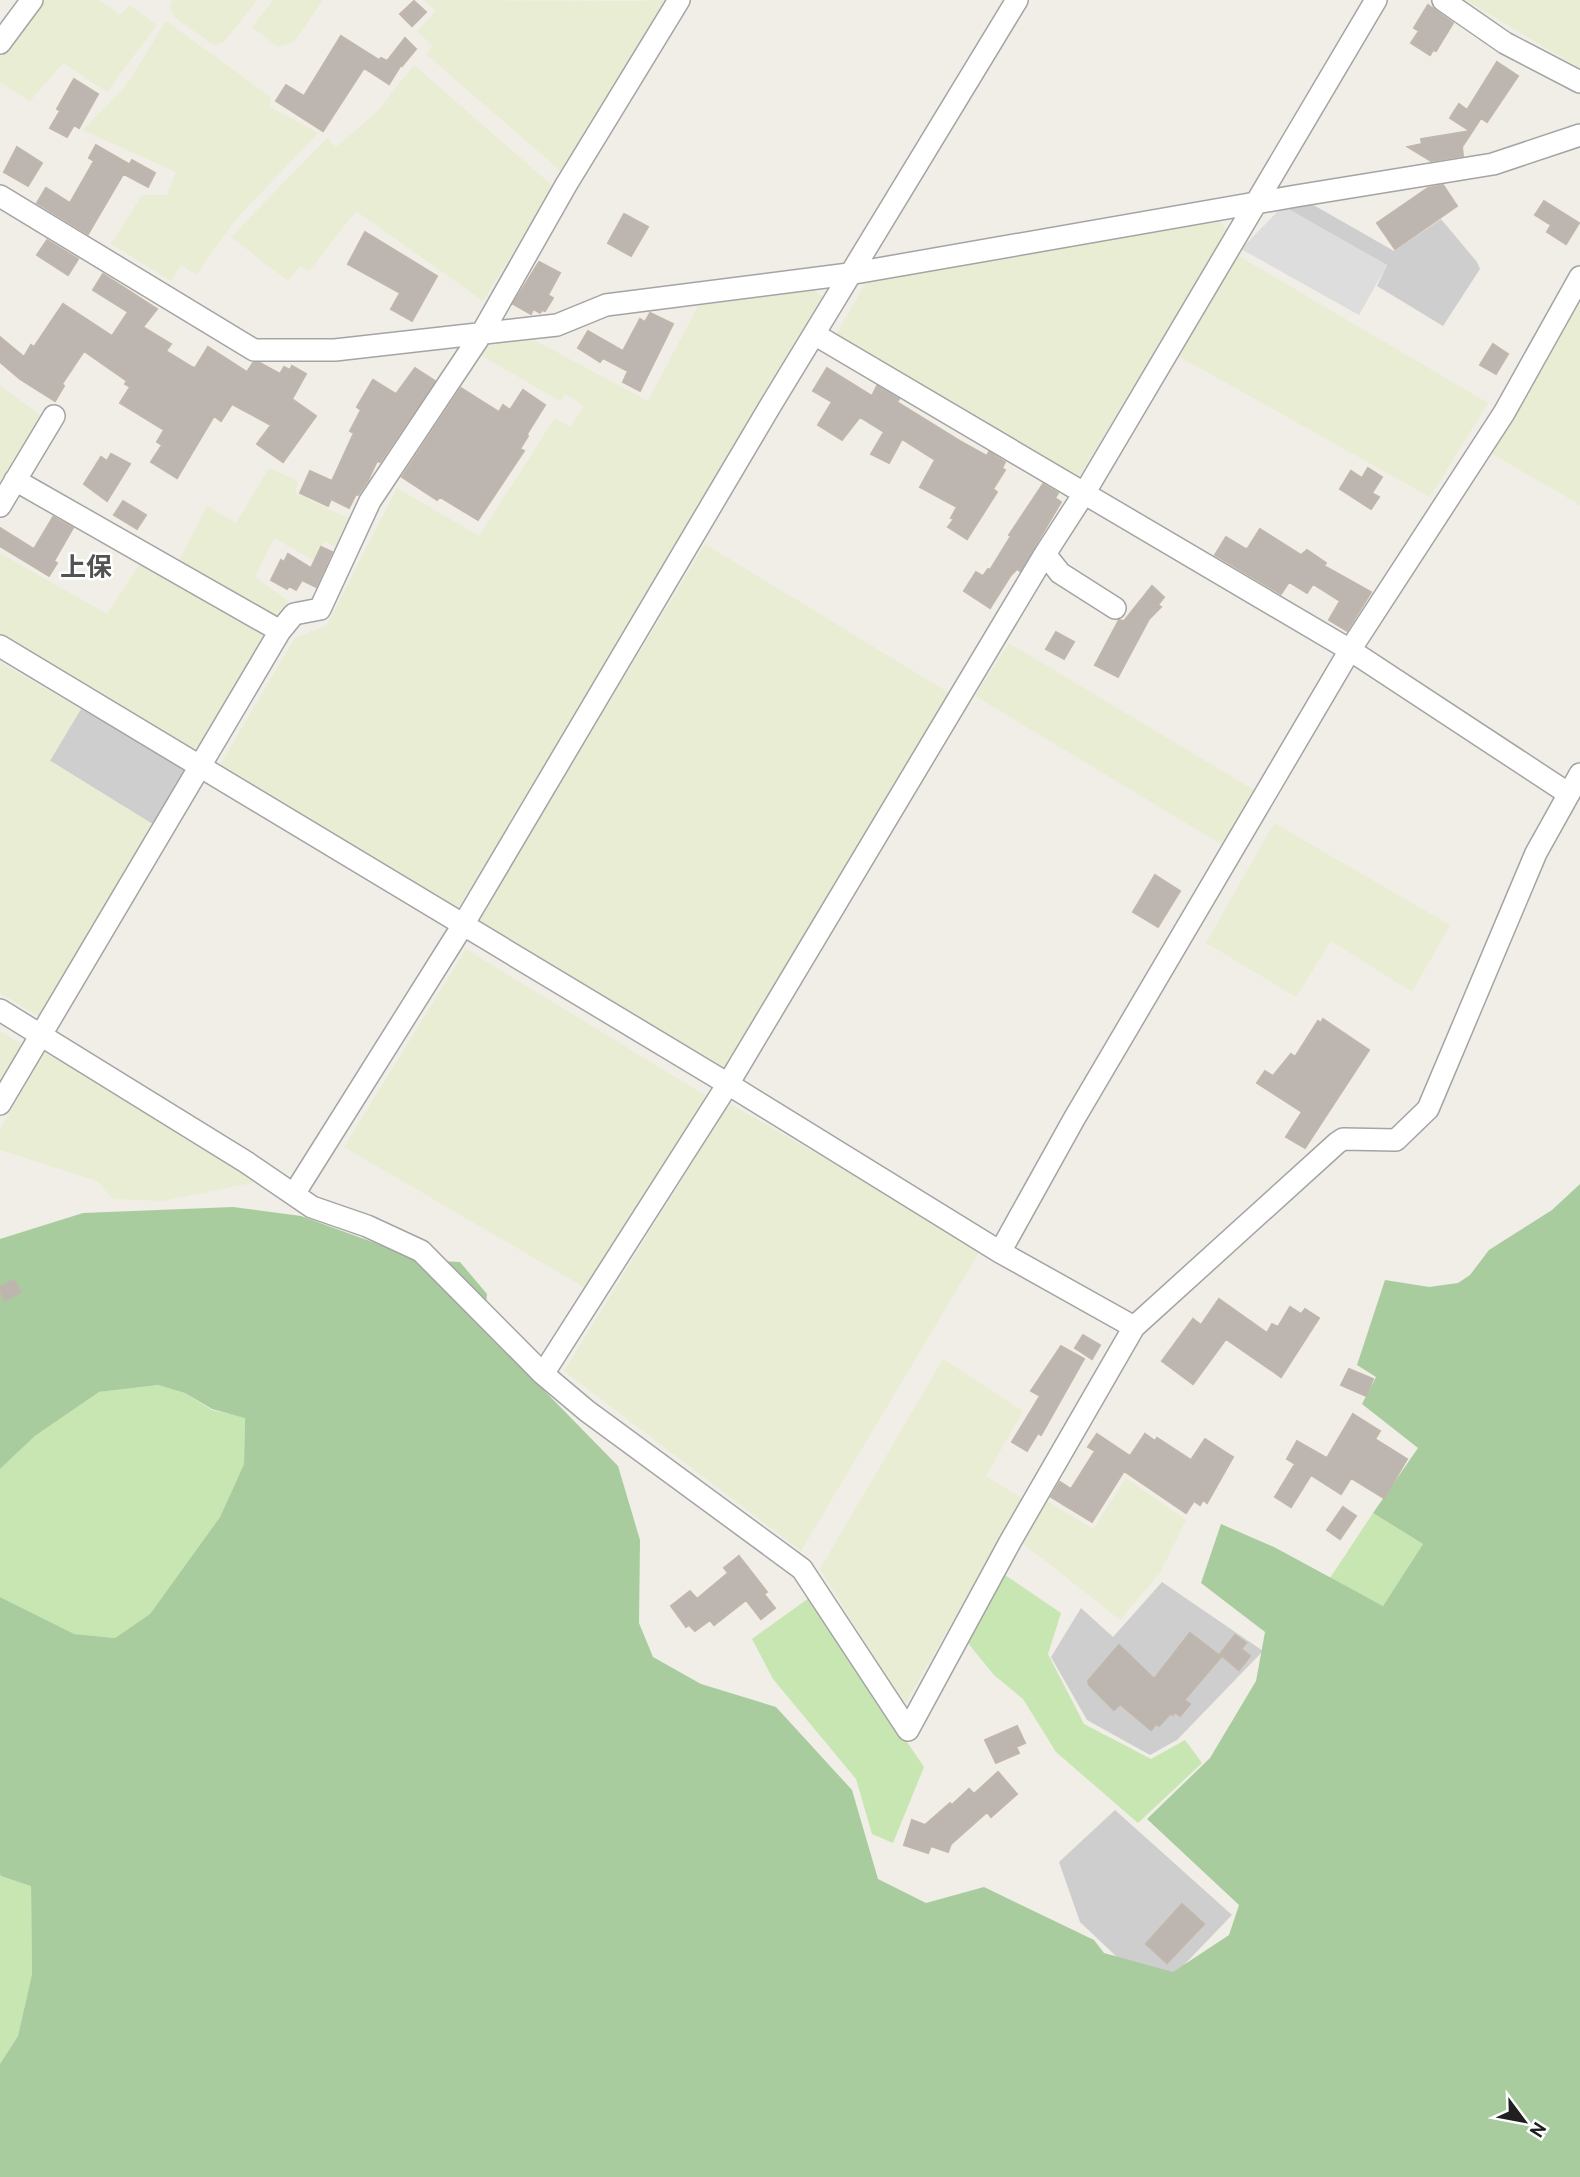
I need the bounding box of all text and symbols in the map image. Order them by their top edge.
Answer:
district label: 上保 [60,553,112,586]
north arrow [1489,2086,1559,2156]
text: N [1523,2117,1551,2141]

